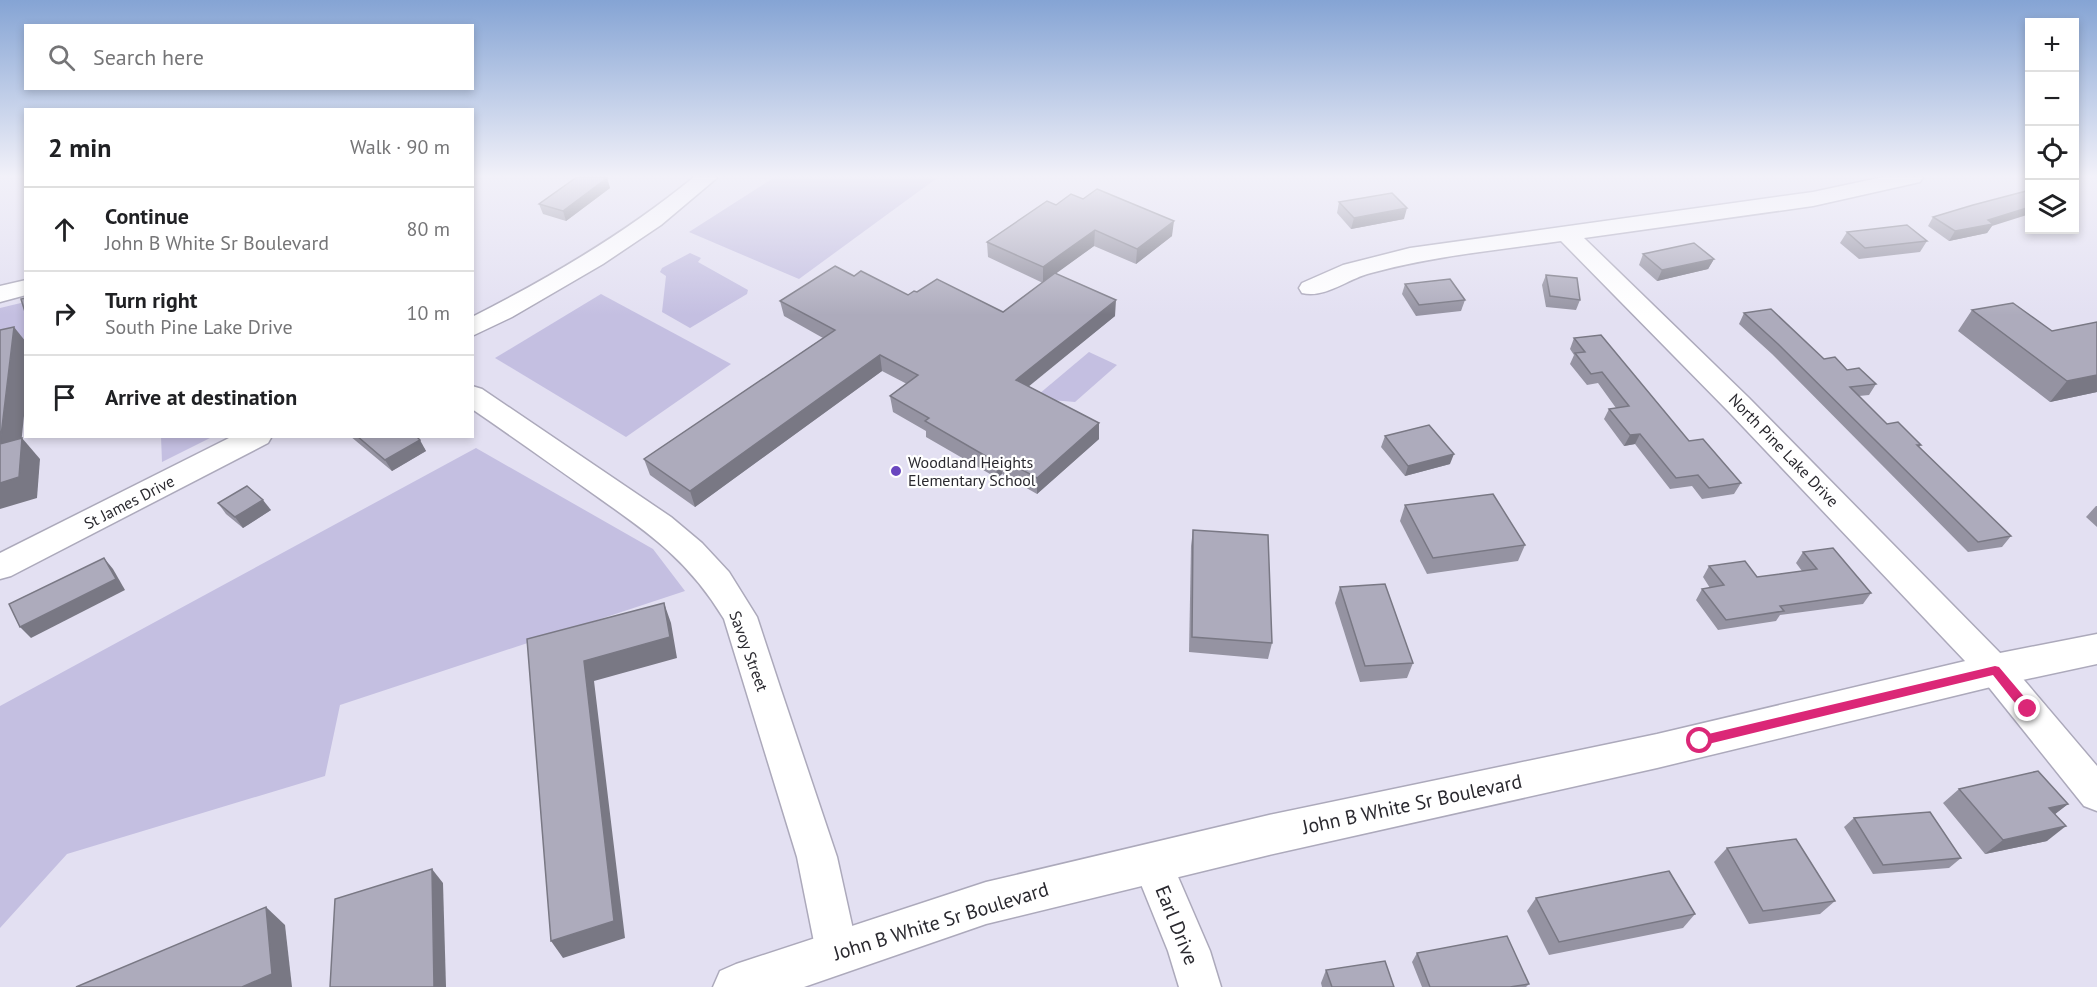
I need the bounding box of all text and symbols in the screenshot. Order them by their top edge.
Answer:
map controls [2025,18,2079,234]
button: + [2025,18,2079,72]
search box [24,24,474,90]
icon: search [45,41,78,74]
text: Search here [93,43,204,71]
button: − [2025,72,2079,126]
button: locate [2025,126,2079,180]
text: 2 min [48,131,111,164]
text: Walk · 90 m [350,134,450,160]
button: layers [2025,180,2079,234]
text: Continue [105,202,189,230]
icon: ahead [48,213,81,246]
text: 80 m [407,216,450,242]
text: John B White Sr Boulevard [105,230,329,256]
text: Turn right [105,286,197,314]
icon: right [48,297,81,330]
text: 10 m [407,300,450,326]
text: South Pine Lake Drive [105,314,293,340]
icon: arrive [48,381,81,414]
text: Arrive at destination [105,383,297,411]
street label: North Pine Lake Drive [1725,389,1843,511]
place label: Woodland Heights Elementary School [908,452,1036,490]
marker: Woodland Heights Elementary School [889,464,903,478]
street label: St James Drive [80,471,178,533]
street label: Savoy Street [725,608,773,695]
route end [2014,695,2040,721]
route start [1686,727,1712,753]
street label: John B White Sr Boulevard [1299,768,1524,840]
street label: John B White Sr Boulevard [829,876,1052,966]
street label: Earl Drive [1149,881,1205,969]

